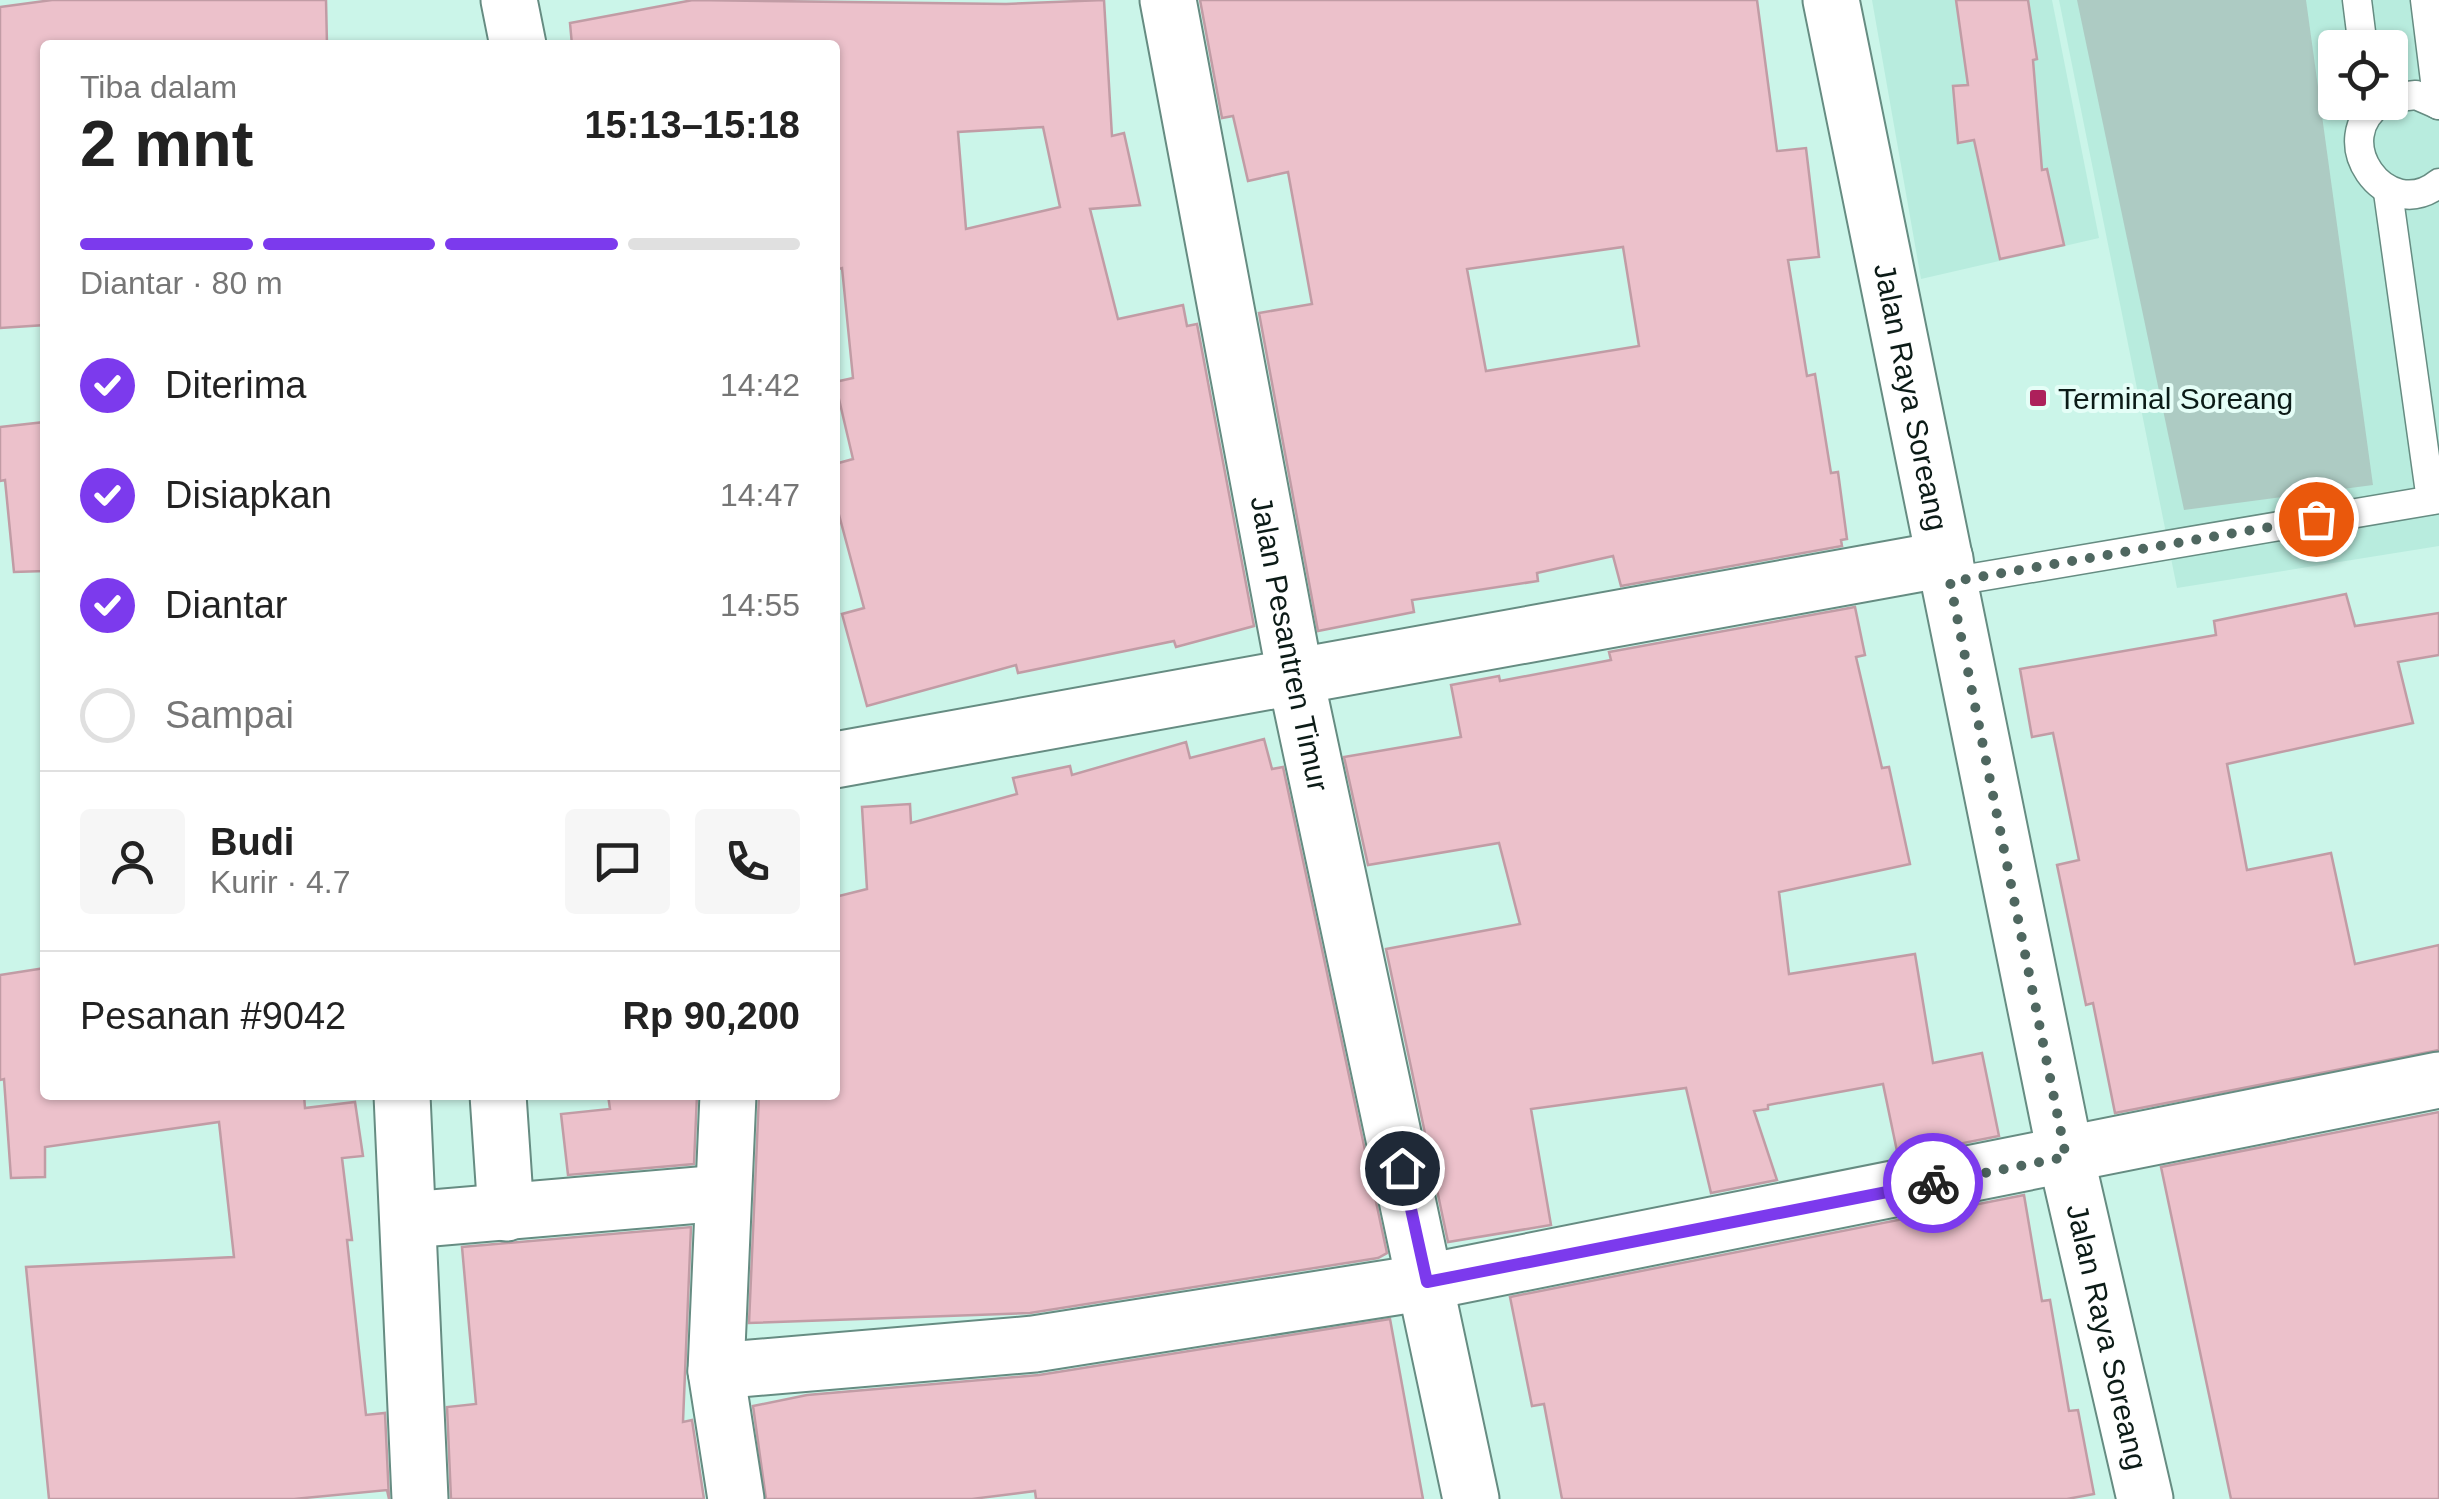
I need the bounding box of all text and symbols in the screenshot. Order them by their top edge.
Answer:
map controls [2318,30,2408,120]
button: locate [2318,30,2408,120]
text: Tiba dalam [80,69,237,105]
text: 15:13–15:18 [584,104,800,146]
text: 2 mnt [80,107,253,180]
street label: Jalan Raya Soreang [1868,260,1955,533]
text: Diantar · 80 m [80,265,283,301]
icon: check [80,358,135,413]
text: Diterima [165,364,306,406]
text: 14:42 [720,367,800,403]
place label: Terminal Soreang [2058,382,2293,415]
marker: Terminal Soreang [2027,387,2049,409]
icon: check [80,468,135,523]
text: Disiapkan [165,474,332,516]
text: 14:47 [720,477,800,513]
pin [2274,477,2359,562]
icon: bag [2289,492,2344,547]
street label: Jalan Pesantren Timur [1245,493,1336,794]
icon: check [80,578,135,633]
text: Diantar [165,584,288,626]
text: 14:55 [720,587,800,623]
text: Sampai [165,694,294,736]
button: person [80,809,185,914]
button: chat [565,809,670,914]
button: phone [695,809,800,914]
text: Budi [210,821,294,863]
text: Kurir · 4.7 [210,864,350,900]
text: Pesanan #9042 [80,995,346,1037]
text: Rp 90,200 [623,995,800,1037]
pin [1360,1126,1445,1211]
courier [1883,1133,1983,1233]
icon: home [1375,1141,1430,1196]
icon: bike [1906,1156,1961,1211]
street label: Jalan Raya Soreang [2061,1200,2154,1473]

